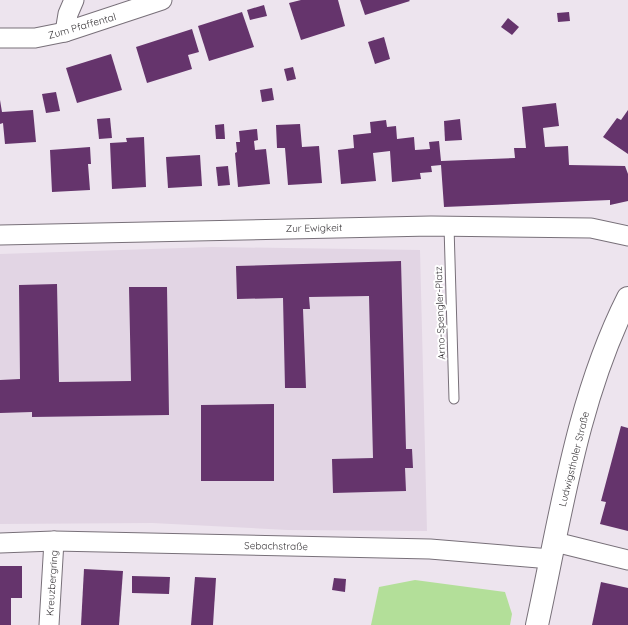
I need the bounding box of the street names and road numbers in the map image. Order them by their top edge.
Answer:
street label: Zum Pfaffental [47,10,117,42]
street label: Zur Ewigkeit [286,221,343,235]
street label: Arno-Spengler-Platz [432,266,448,360]
street label: Ludwigsthaler Straße [556,410,592,508]
street label: Sebachstraße [244,539,308,553]
street label: Kreuzbergring [43,550,61,616]

